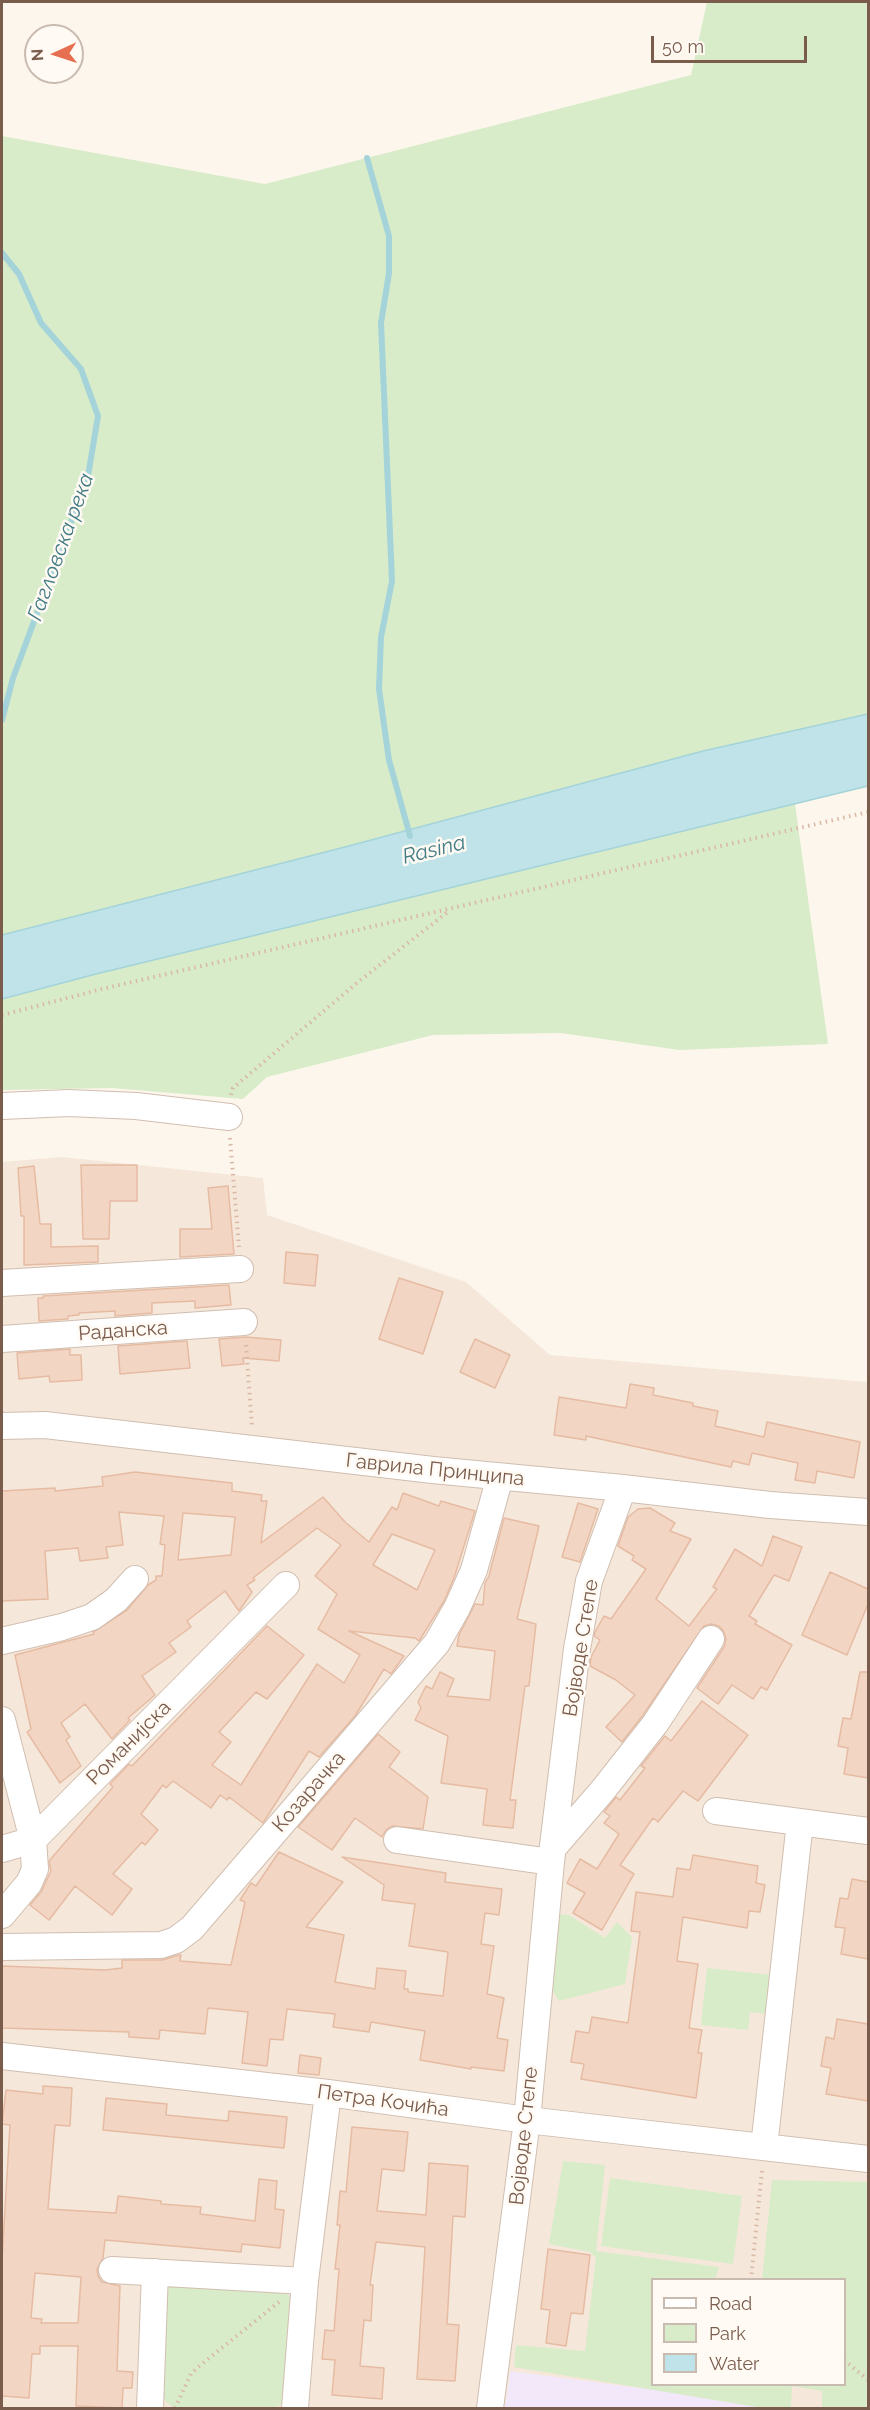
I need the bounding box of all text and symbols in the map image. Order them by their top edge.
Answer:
north arrow [24,24,84,84]
scale bar [654,24,810,62]
text: 50 m [662,36,704,57]
text: N [28,48,47,61]
water label: Гагловска река [23,470,99,624]
water label: Rasina [400,830,468,870]
street label: Раданска [77,1316,169,1346]
street label: Гаврила Принципа [345,1449,525,1491]
street label: Војводе Степе [558,1578,604,1718]
street label: Романијска [82,1696,176,1790]
street label: Козарачка [268,1747,350,1837]
street label: Војводе Степе [505,2066,543,2206]
street label: Петра Кочића [316,2080,450,2122]
legend [651,2278,846,2386]
text: Road [709,2293,752,2314]
text: Park [709,2323,746,2344]
text: Water [709,2353,759,2374]

